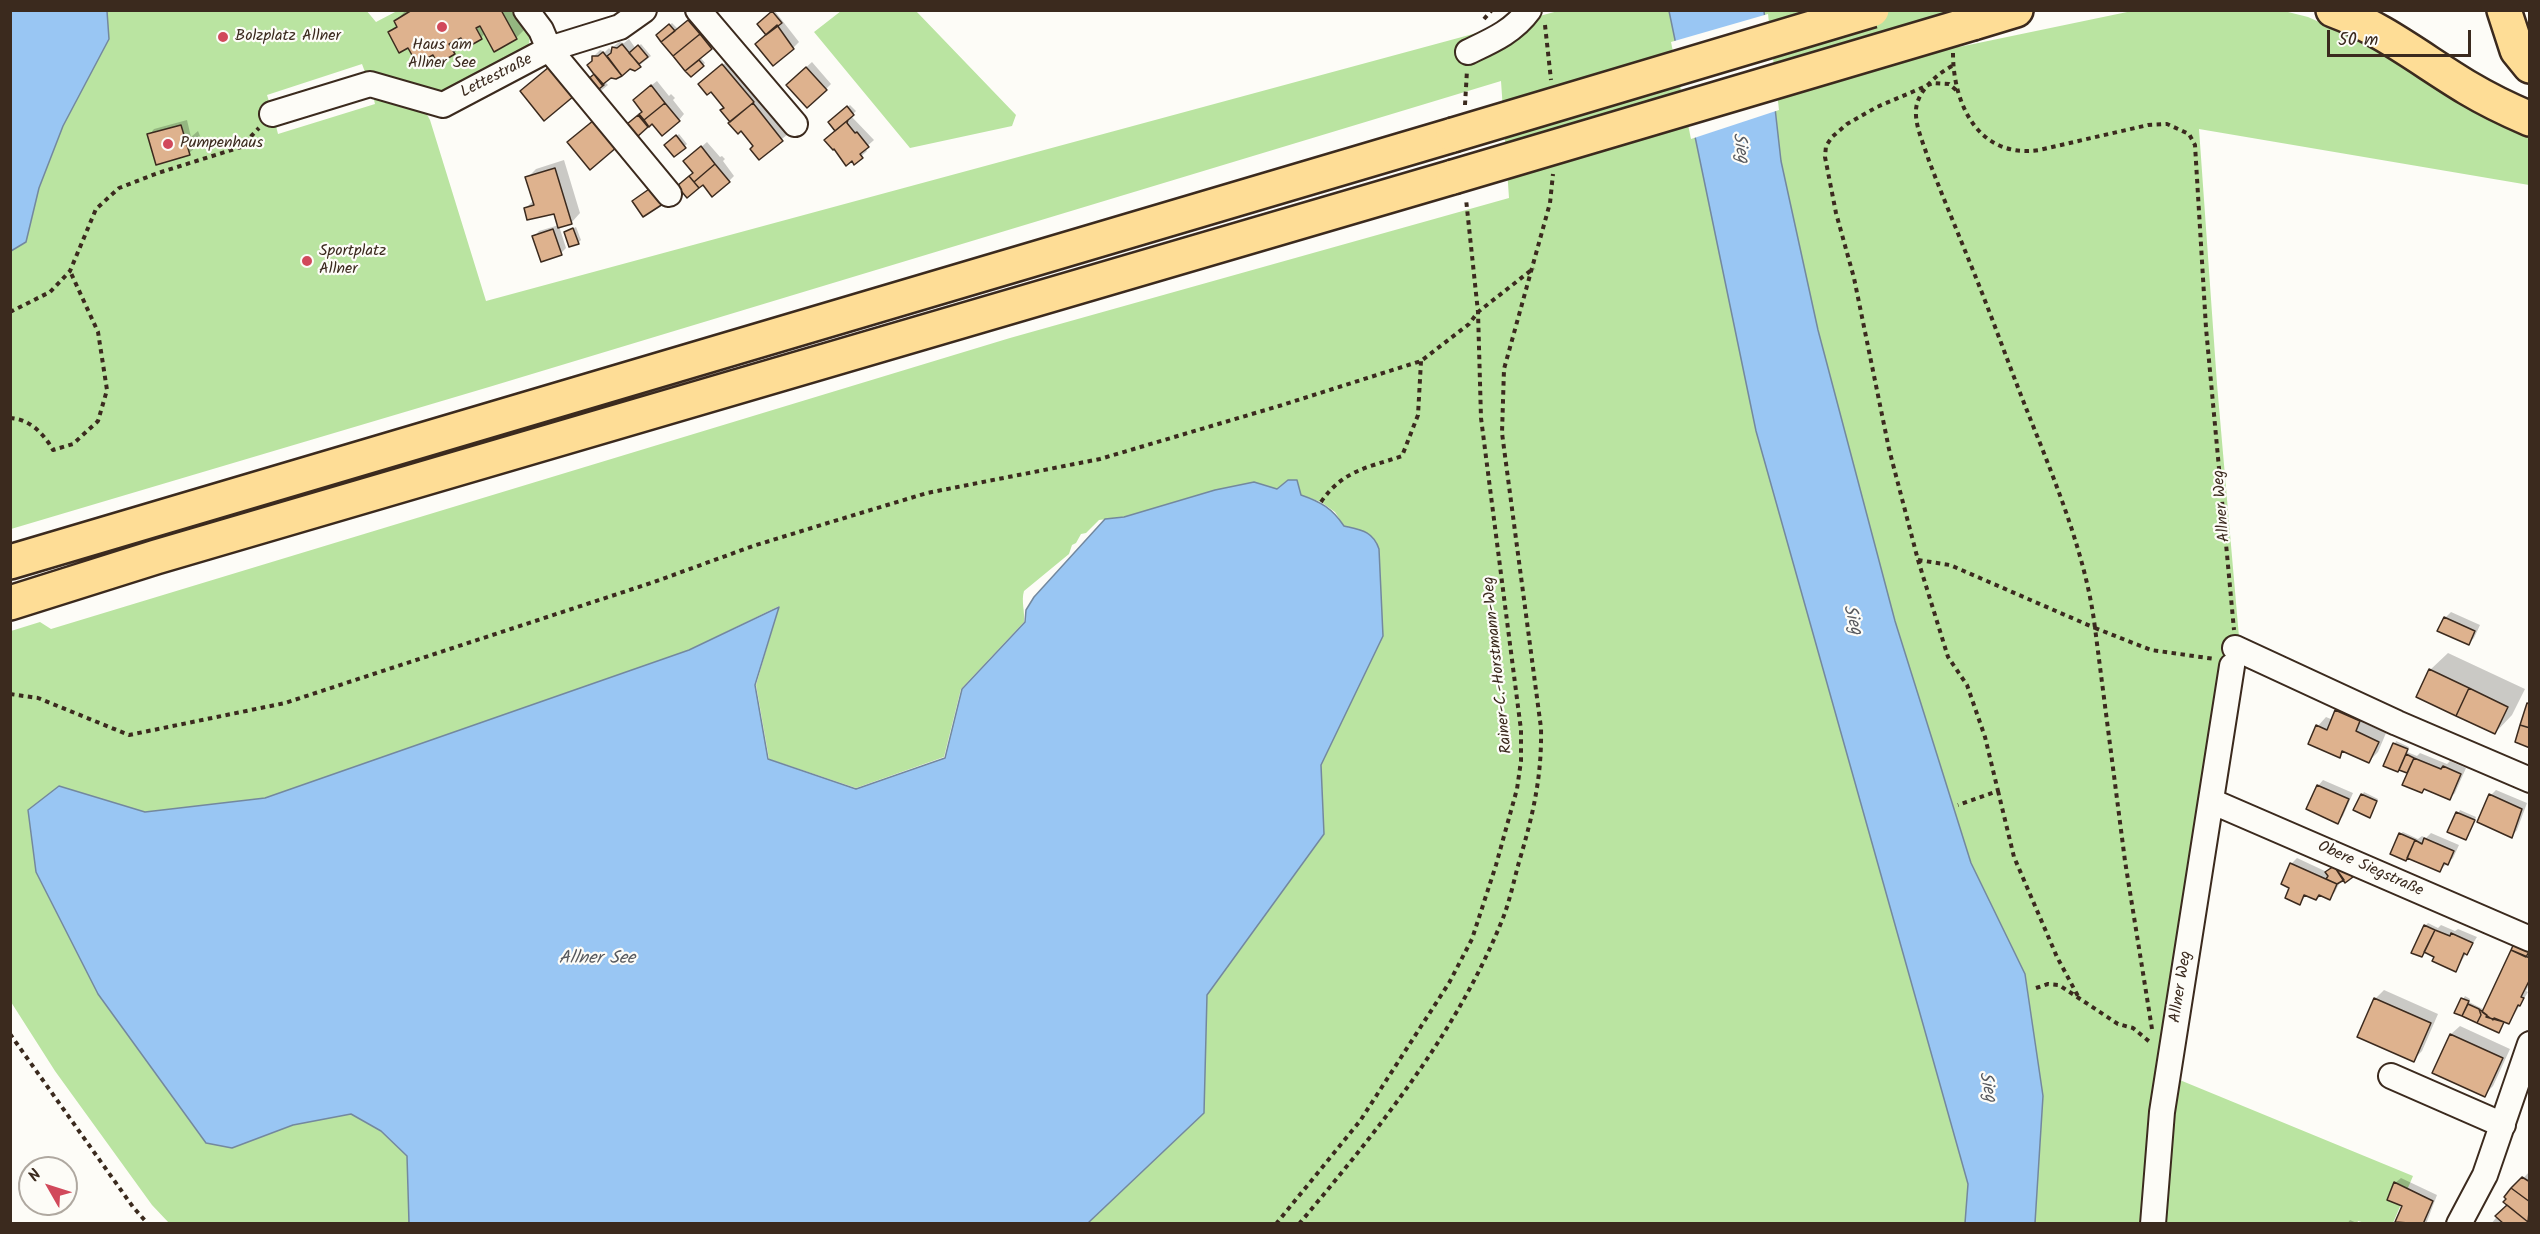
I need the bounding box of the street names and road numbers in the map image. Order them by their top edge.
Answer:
street label: Lettestraße [458,51,536,103]
street label: Allner Weg [2210,469,2236,543]
street label: Rainer-C.-Horstmann-Weg [1480,576,1518,754]
street label: Obere Siegstraße [2314,838,2426,902]
street label: Allner Weg [2167,950,2197,1024]

